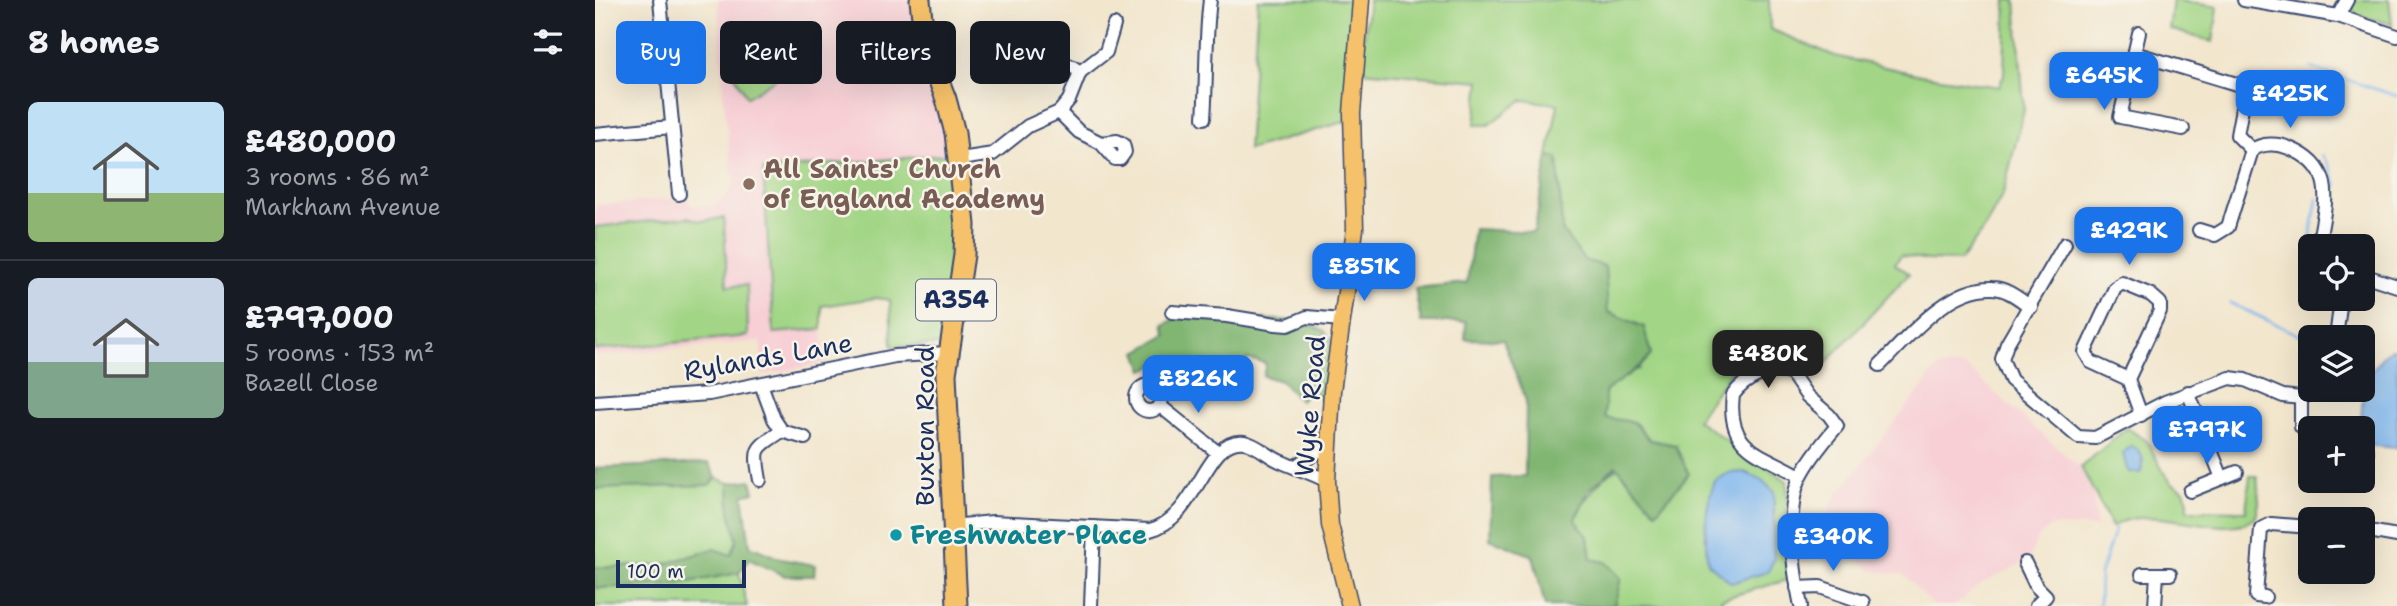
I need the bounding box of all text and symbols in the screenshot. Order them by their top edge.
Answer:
chip: Buy [616,21,706,84]
chip: Rent [720,21,822,84]
chip: Filters [836,21,956,84]
chip: New [970,21,1070,84]
text: 8 homes [28,22,160,63]
icon: filters [529,23,567,61]
pin: £645K [2055,52,2153,112]
text: £645K [2065,60,2143,90]
pin: £425K [2241,71,2339,130]
text: £425K [2252,78,2328,108]
text: £480,000 [245,121,397,162]
icon: home [84,130,168,214]
place label: All Saints' Church of England Academy [763,151,1045,216]
text: 3 rooms · 86 m² [245,162,430,192]
marker: All Saints' Church of England Academy [741,176,757,192]
text: Markham Avenue [245,192,441,222]
pin: £429K [2080,208,2178,267]
text: £429K [2090,215,2168,245]
map controls [2298,234,2375,584]
button: locate [2298,234,2375,311]
pin: £851K [1315,244,1413,303]
text: £851K [1328,251,1400,281]
road number: A354 [916,279,996,320]
text: £797,000 [245,297,394,338]
icon: home [84,306,168,390]
street label: Rylands Lane [681,324,855,389]
button: layers [2298,325,2375,402]
pin: £480K [1719,330,1817,390]
street label: Wyke Road [1286,334,1333,478]
text: 5 rooms · 153 m² [245,338,434,368]
text: £480K [1728,338,1808,368]
street label: Buxton Road [907,346,942,506]
pin: £826K [1149,356,1247,415]
text: £826K [1159,363,1237,393]
text: Bazell Close [245,368,378,398]
pin: £797K [2158,406,2256,466]
text: £797K [2168,414,2246,444]
button: + [2298,416,2375,493]
button: − [2298,507,2375,584]
pin: £340K [1784,514,1882,573]
place label: Freshwater Place [910,517,1147,552]
text: £340K [1793,521,1873,551]
marker: Freshwater Place [888,527,904,543]
scale bar [616,557,745,589]
text: 100 m [627,559,684,584]

